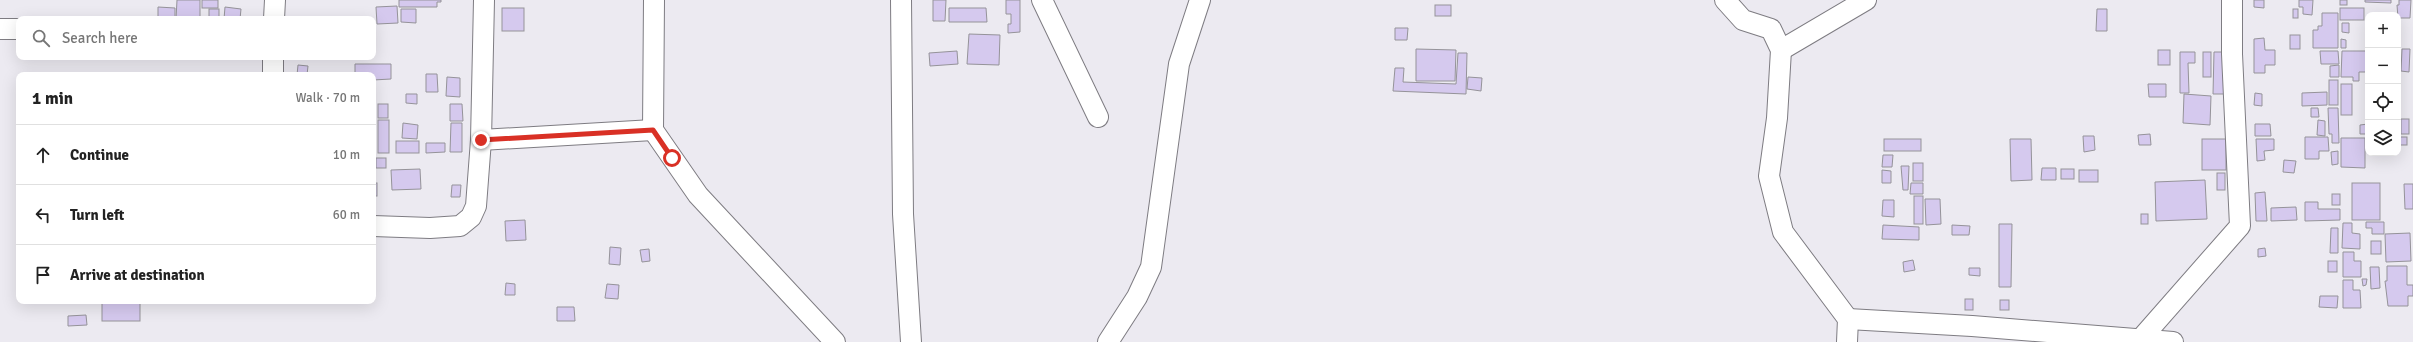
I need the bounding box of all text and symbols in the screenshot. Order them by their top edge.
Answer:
map controls [2365,12,2401,156]
button: + [2365,12,2401,48]
search box [16,16,376,60]
icon: search [30,27,52,49]
text: Search here [62,29,138,47]
button: − [2365,48,2401,84]
button: locate [2365,84,2401,120]
text: 1 min [32,88,73,109]
text: Walk · 70 m [296,90,360,106]
button: layers [2365,120,2401,156]
route end [472,131,490,149]
icon: ahead [32,144,54,166]
text: Continue [70,146,129,164]
text: 10 m [333,147,360,163]
route start [663,149,681,167]
icon: left [32,204,54,226]
text: Turn left [70,206,124,224]
text: 60 m [333,207,360,223]
icon: arrive [32,264,54,286]
text: Arrive at destination [70,266,205,284]

